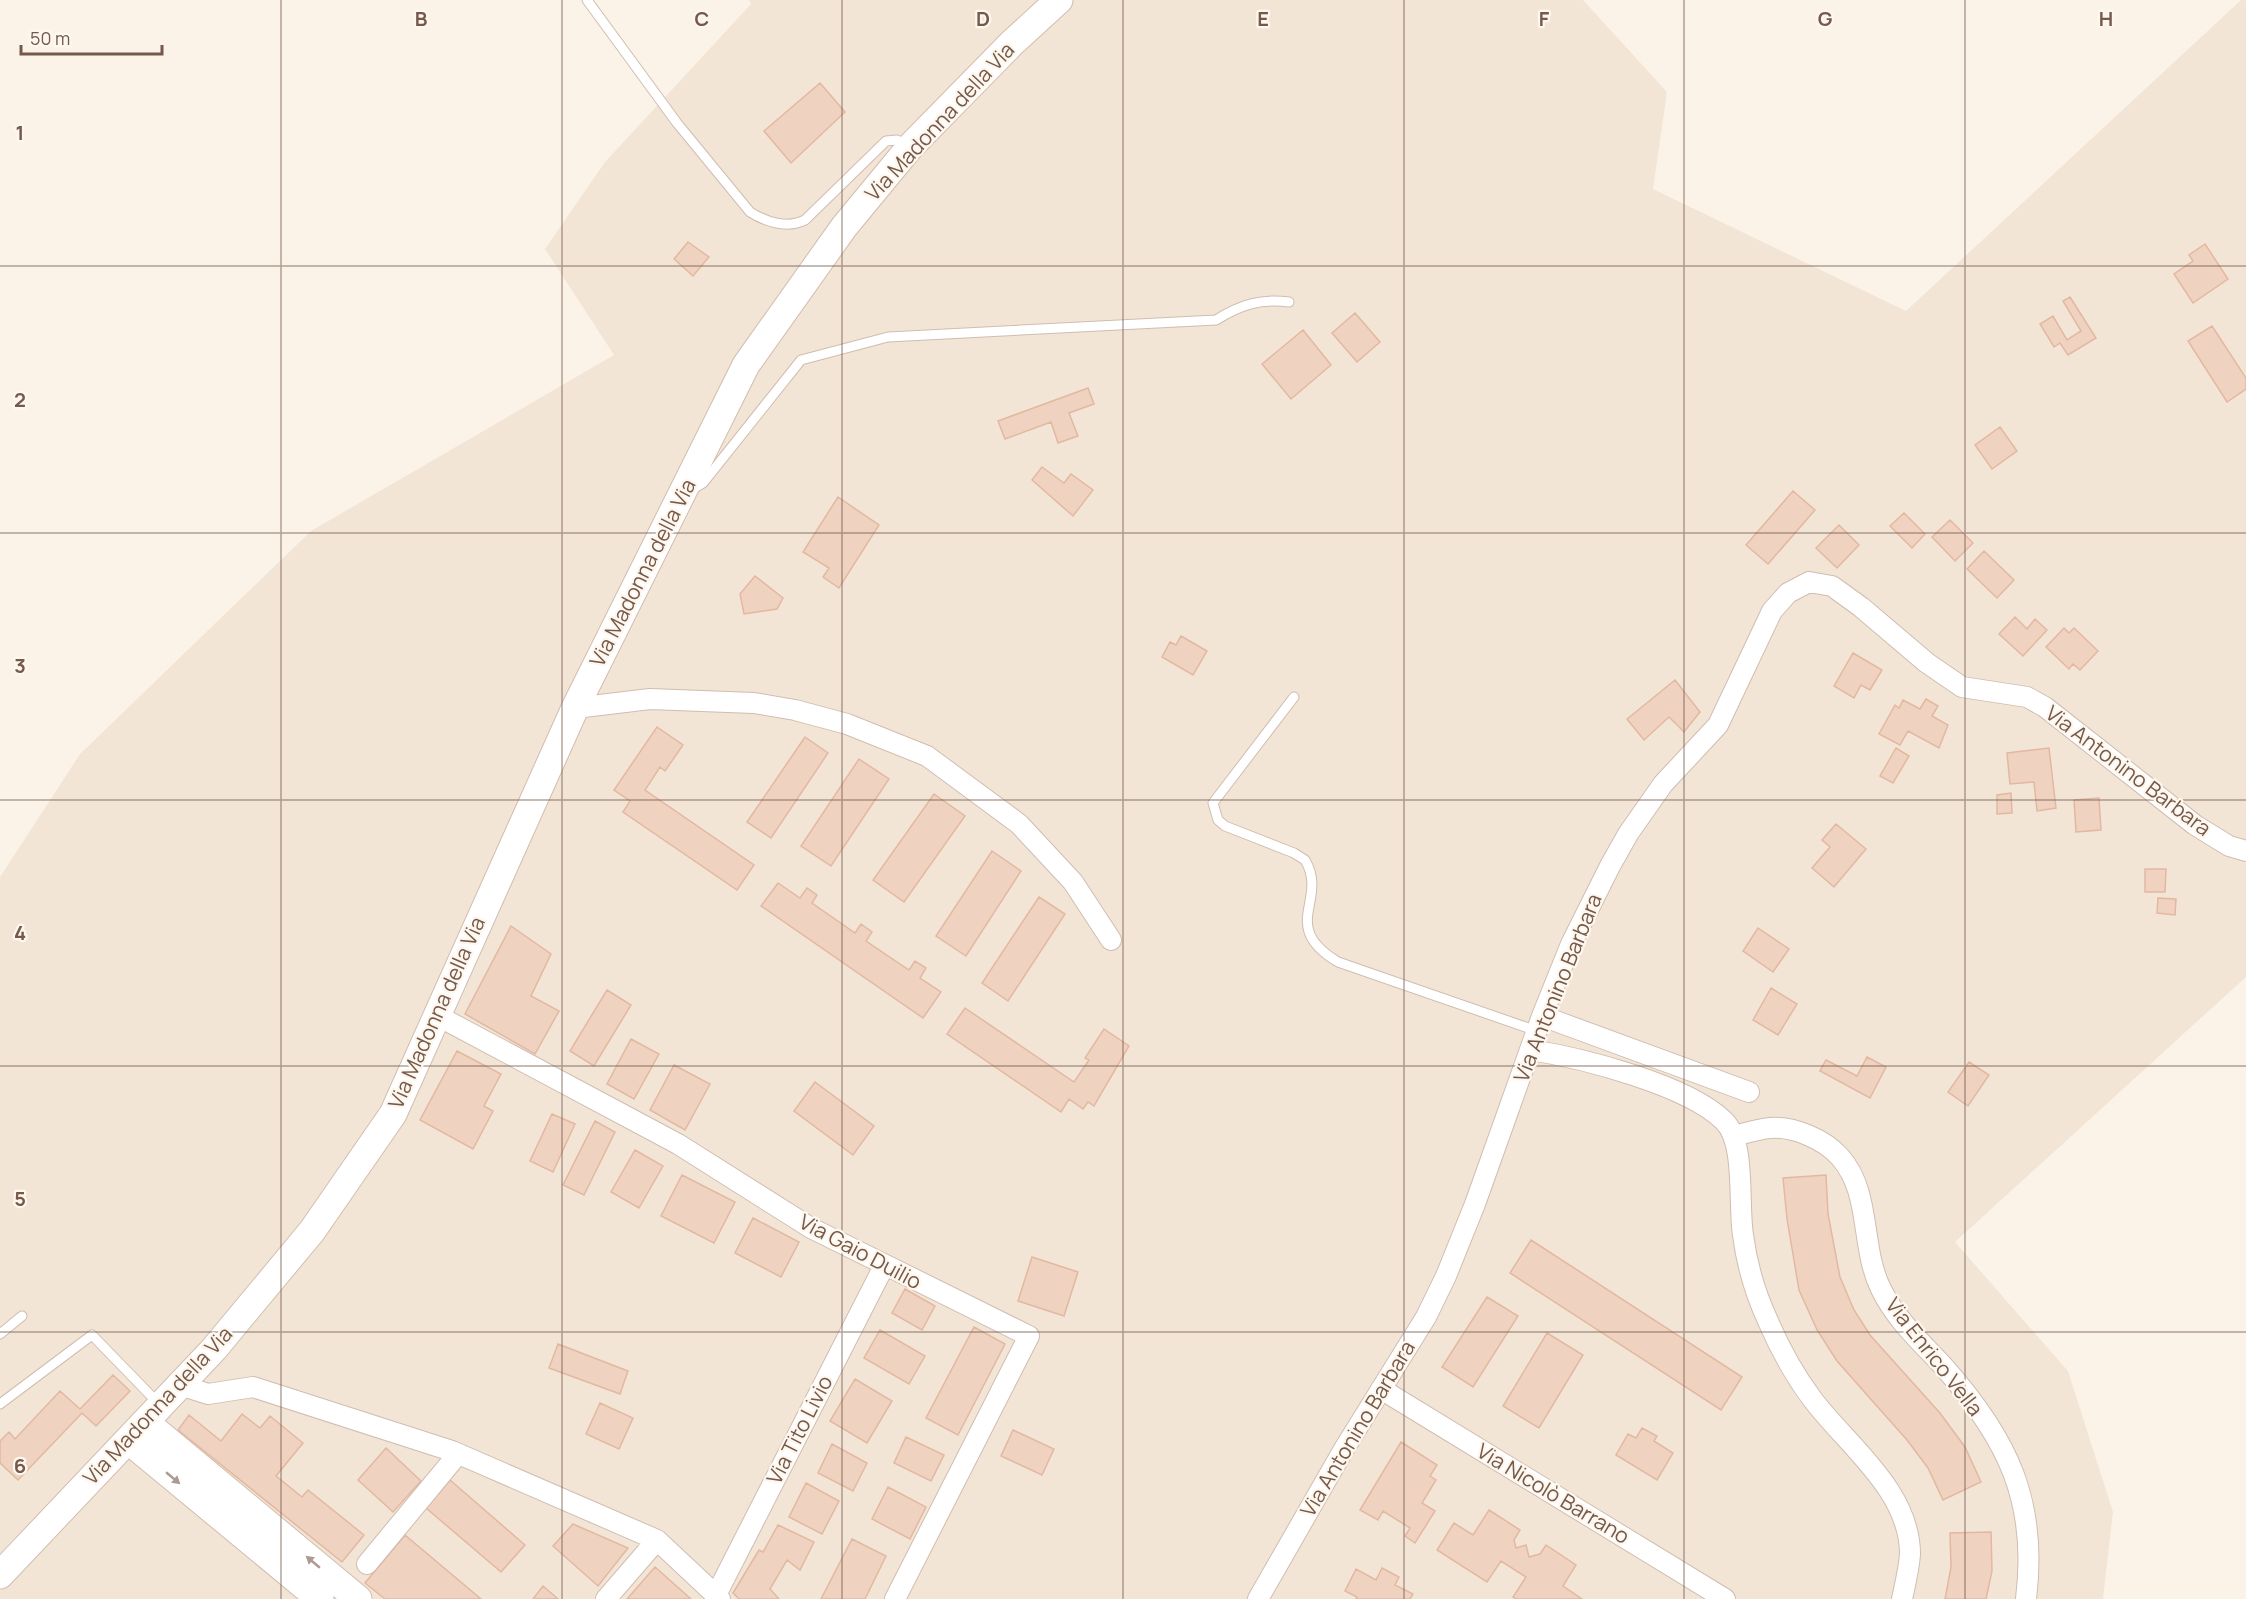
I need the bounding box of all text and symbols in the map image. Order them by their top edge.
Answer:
text: B [415,5,428,32]
text: C [695,5,709,32]
text: D [976,5,990,32]
text: E [1257,5,1269,32]
text: F [1539,5,1550,32]
text: G [1818,5,1833,32]
text: H [2099,5,2113,32]
scale bar [21,18,162,56]
text: 50 m [30,26,70,50]
street label: Via Madonna della Via [858,36,1020,207]
text: 1 [16,119,24,146]
text: 2 [14,386,26,413]
street label: Via Madonna della Via [583,474,702,671]
text: 3 [14,652,26,679]
street label: Via Antonino Barbara [2040,699,2217,842]
street label: Via Antonino Barbara [1507,889,1608,1086]
street label: Via Madonna della Via [381,912,491,1113]
text: 4 [14,919,26,946]
text: 5 [14,1185,26,1212]
street label: Via Gaio Duilio [794,1207,927,1295]
street label: Via Enrico Vella [1880,1291,1990,1421]
street label: Via Madonna della Via [76,1320,238,1491]
street label: Via Antonino Barbara [1293,1335,1421,1522]
street label: Via Tito Livio [760,1370,839,1489]
street label: Via Nicolò Barrano [1472,1437,1635,1550]
text: 6 [14,1452,26,1479]
one-way arrow [165,1471,181,1484]
one-way arrow [305,1555,321,1568]

